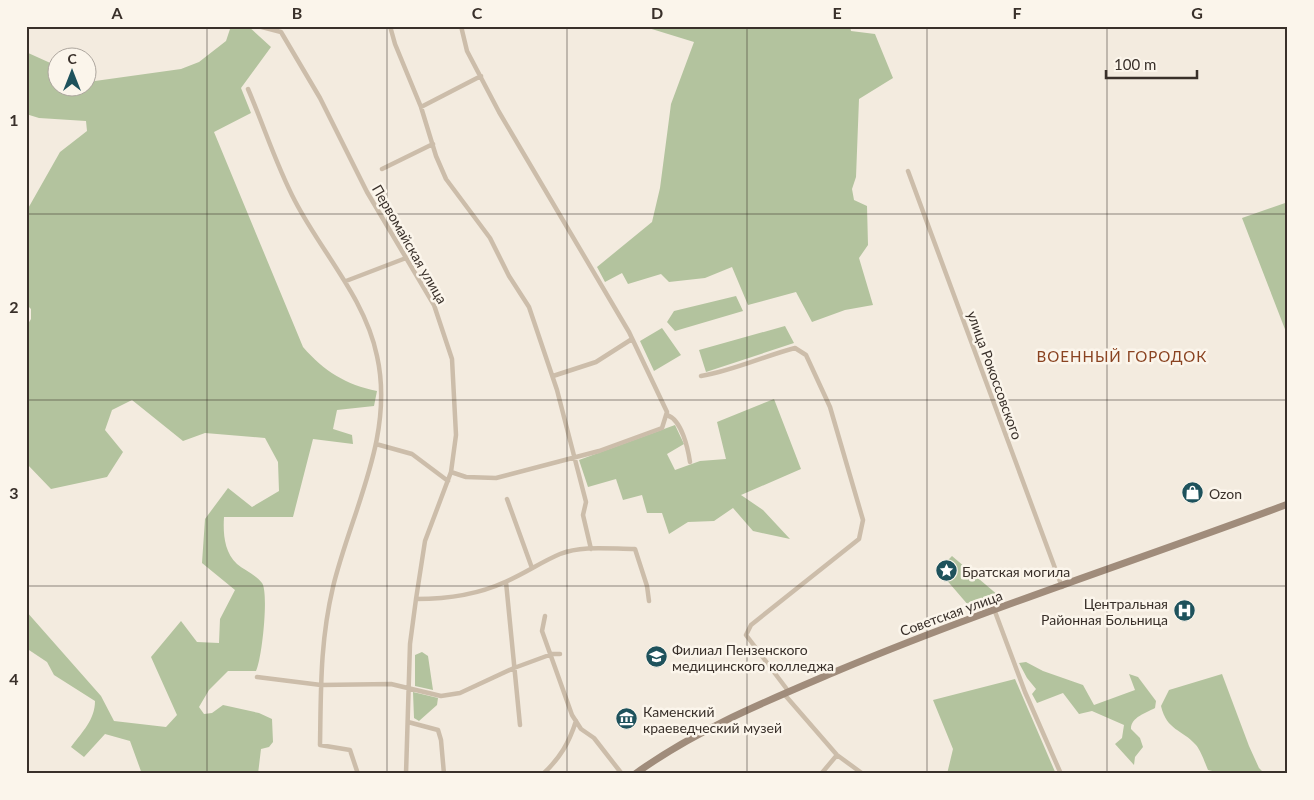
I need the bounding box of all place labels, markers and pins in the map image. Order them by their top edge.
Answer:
shop icon: Ozon [1181,481,1205,505]
place label: Ozon [1209,485,1242,502]
place icon: Братская могила [934,559,958,583]
place label: Братская могила [962,563,1070,580]
place label: Центральная Районная Больница [1041,595,1168,628]
hospital icon: Центральная Районная Больница [1172,599,1196,623]
place label: Филиал Пензенского медицинского колледжа [672,641,834,674]
school or university icon: Филиал Пензенского медицинского колледжа [644,645,668,669]
place label: Каменский краеведческий музей [643,703,782,736]
museum icon: Каменский краеведческий музей [615,707,639,731]

